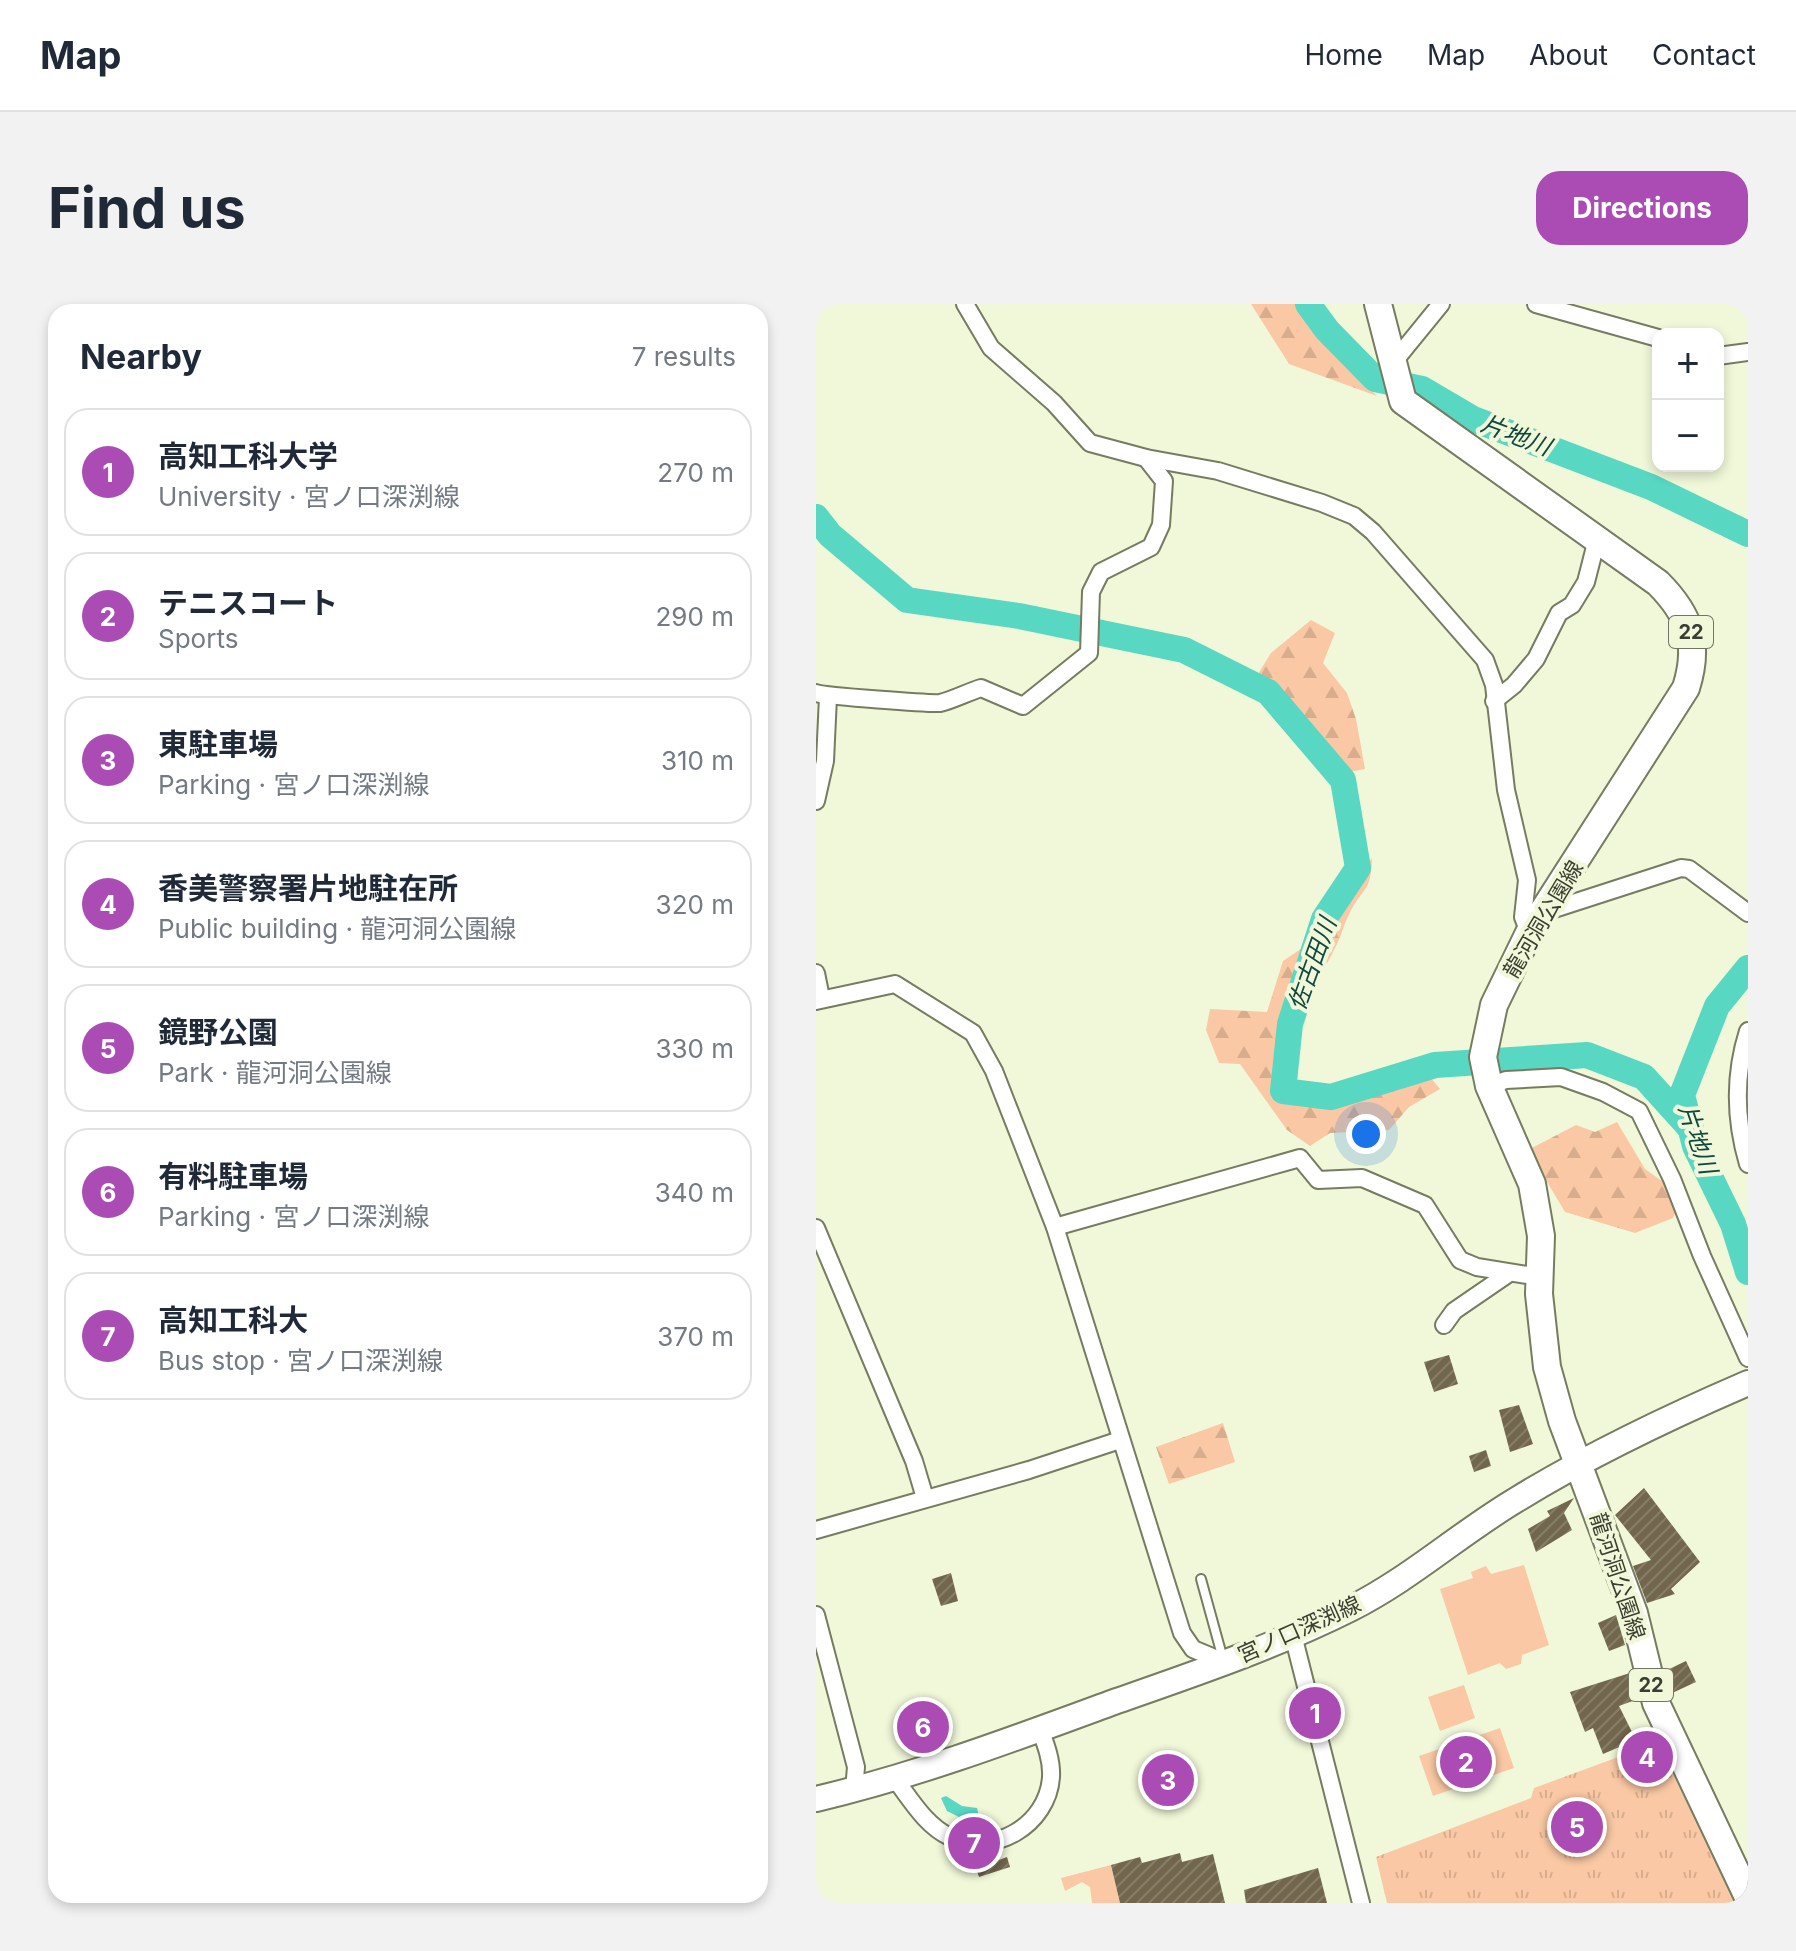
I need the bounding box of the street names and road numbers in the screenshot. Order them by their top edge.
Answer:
road number: 22 [1669,616,1713,648]
street label: 龍河洞公園線 [1498,856,1588,982]
street label: 龍河洞公園線 [1585,1509,1651,1643]
street label: 宮ノ口深渕線 [1233,1590,1365,1668]
road number: 22 [1629,1669,1673,1701]

